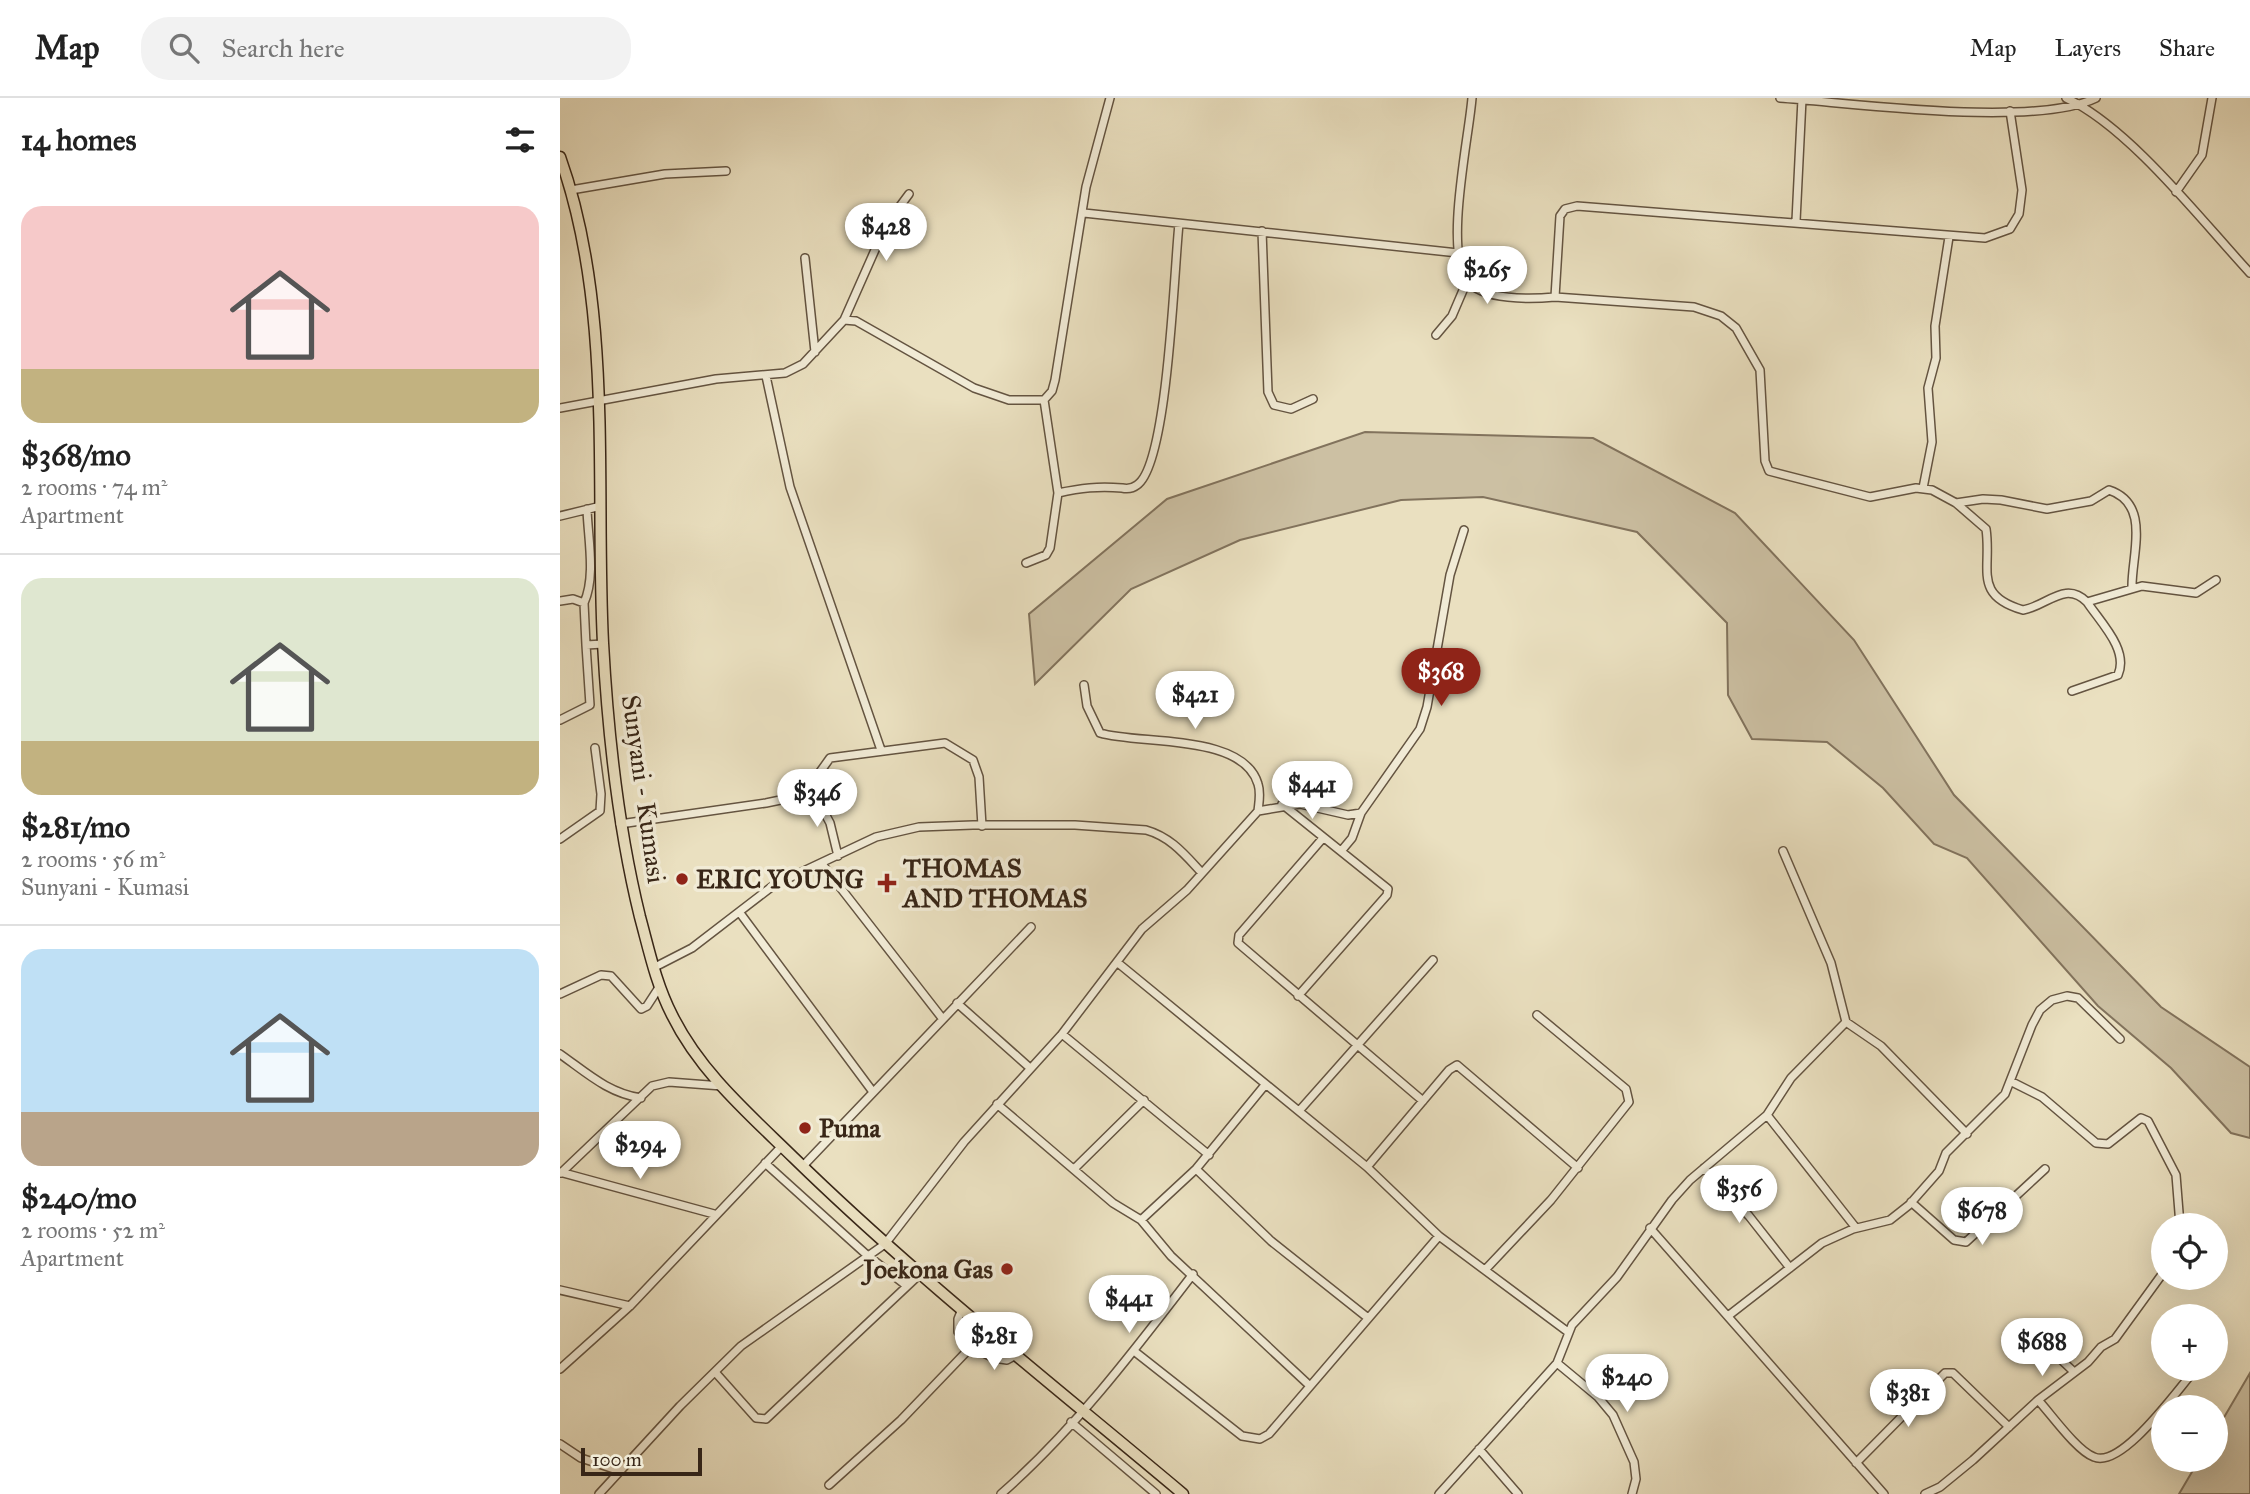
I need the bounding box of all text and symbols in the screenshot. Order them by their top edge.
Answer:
search box [141,17,631,80]
text: Map [35,28,99,68]
icon: search [165,29,203,67]
text: Search here [221,32,345,64]
text: Map [1970,33,2017,63]
text: Layers [2055,33,2121,63]
text: Share [2159,33,2215,63]
icon: filters [501,121,539,159]
text: 14 homes [21,122,136,158]
pin: $428 [845,204,927,263]
text: $428 [861,212,911,240]
pin: $265 [1446,246,1528,306]
icon: home [217,252,343,378]
text: $265 [1463,255,1511,283]
text: $368/mo [21,437,131,473]
text: 2 rooms · 74 m² [21,473,167,501]
text: Apartment [21,501,124,529]
icon: home [217,624,343,750]
pin: $368 [1400,648,1482,708]
text: $368 [1417,657,1465,685]
pin: $421 [1154,672,1236,731]
text: $421 [1171,680,1219,708]
street label: Sunyani - Kumasi [615,693,673,885]
pin: $441 [1271,762,1353,821]
pin: $346 [776,770,858,829]
text: $441 [1288,770,1336,798]
text: $346 [793,778,841,806]
text: $281/mo [21,809,130,845]
text: 2 rooms · 56 m² [21,845,165,873]
place label: THOMAS AND THOMAS [901,852,1088,914]
place label: ERIC YOUNG [696,863,864,895]
marker: ERIC YOUNG [674,871,690,887]
text: Sunyani - Kumasi [21,873,189,901]
marker: THOMAS AND THOMAS [877,873,897,893]
icon: home [217,995,343,1121]
place label: Puma [819,1112,882,1144]
marker: Puma [797,1120,813,1136]
pin: $294 [599,1122,681,1181]
text: $294 [615,1130,665,1158]
pin: $356 [1698,1166,1780,1225]
text: $356 [1716,1174,1762,1202]
text: $240/mo [21,1180,137,1216]
pin: $678 [1941,1188,2023,1247]
text: $678 [1957,1196,2007,1224]
map controls [2151,1213,2228,1472]
button: locate [2151,1213,2228,1290]
text: 2 rooms · 52 m² [21,1216,165,1244]
text: Apartment [21,1244,124,1272]
place label: Joekona Gas [861,1253,994,1286]
marker: Joekona Gas [999,1261,1015,1277]
pin: $441 [1088,1276,1170,1335]
text: $441 [1105,1284,1153,1312]
button: + [2151,1304,2228,1381]
pin: $281 [953,1312,1035,1372]
pin: $688 [2001,1318,2083,1378]
text: $281 [971,1321,1017,1349]
text: $688 [2017,1327,2067,1355]
pin: $240 [1586,1354,1668,1414]
text: $240 [1601,1363,1653,1391]
pin: $381 [1867,1370,1949,1429]
text: $381 [1886,1378,1930,1406]
button: − [2151,1395,2228,1472]
scale bar [581,1445,702,1477]
text: 100 m [592,1448,642,1471]

